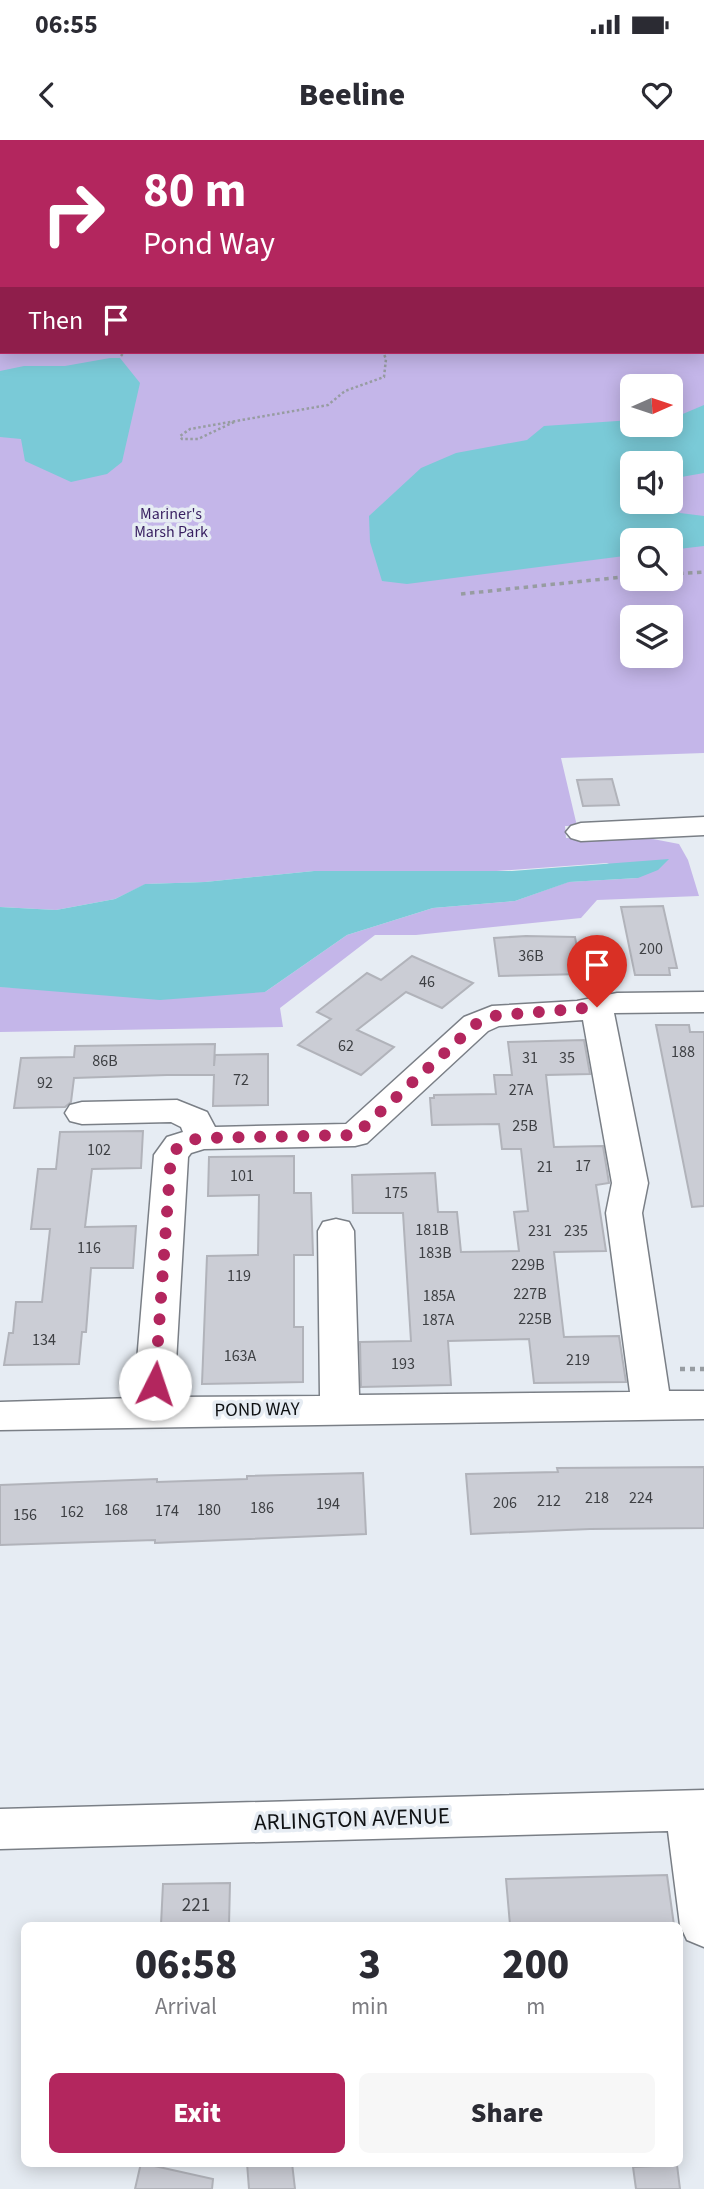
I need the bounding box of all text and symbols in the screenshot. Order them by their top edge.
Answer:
text: 06:55 [35,6,98,43]
text: Beeline [299,72,405,118]
icon: back [28,76,66,114]
icon: heart [638,76,676,114]
text: 80 m [143,156,247,226]
icon: right [28,168,119,259]
text: Pond Way [143,221,275,267]
icon: arrive [97,301,135,339]
text: Then [28,302,83,339]
north arrow [620,374,682,438]
map controls [620,374,683,668]
button: sound [620,451,683,514]
park label: Mariner's Marsh Park [134,503,208,543]
button: search [620,528,683,591]
button: layers [620,605,683,668]
pin [567,935,627,1007]
house number: 200 [639,938,663,960]
house number: 36B [518,945,544,967]
icon: arrive [578,946,616,984]
house number: 46 [419,971,435,993]
house number: 62 [338,1035,354,1057]
house number: 188 [671,1041,695,1063]
house number: 31 [522,1047,538,1069]
house number: 35 [559,1047,575,1069]
house number: 86B [92,1050,118,1072]
house number: 72 [233,1069,249,1091]
house number: 92 [37,1072,53,1094]
house number: 27A [509,1079,534,1101]
house number: 25B [512,1115,538,1137]
house number: 102 [87,1139,111,1161]
house number: 17 [575,1155,591,1177]
house number: 21 [537,1156,553,1178]
house number: 101 [230,1165,254,1187]
house number: 175 [384,1182,408,1204]
house number: 181B [415,1219,449,1241]
house number: 231 [528,1220,552,1242]
house number: 235 [564,1220,588,1242]
house number: 116 [77,1237,101,1259]
house number: 183B [418,1242,452,1264]
house number: 229B [511,1254,545,1276]
house number: 119 [227,1265,251,1287]
house number: 227B [513,1283,547,1305]
house number: 185A [423,1285,456,1307]
house number: 225B [518,1308,552,1330]
house number: 187A [422,1309,455,1331]
house number: 134 [32,1329,56,1351]
house number: 163A [224,1345,257,1367]
position arrow [118,1347,192,1421]
house number: 219 [566,1349,590,1371]
house number: 193 [391,1353,415,1375]
street label: POND WAY [214,1396,301,1424]
house number: 218 [585,1487,609,1509]
house number: 224 [629,1487,653,1509]
house number: 212 [537,1490,561,1512]
house number: 206 [493,1492,517,1514]
house number: 194 [316,1493,340,1515]
house number: 186 [250,1497,274,1519]
house number: 168 [104,1499,128,1521]
house number: 180 [197,1499,221,1521]
house number: 174 [155,1500,179,1522]
house number: 162 [60,1501,84,1523]
house number: 156 [13,1504,37,1526]
street label: ARLINGTON AVENUE [254,1799,450,1839]
house number: 221 [182,1892,210,1919]
text: 06:58 [135,1935,237,1995]
text: 3 [358,1935,381,1995]
text: 200 [502,1935,569,1995]
text: Arrival [155,1990,217,2023]
text: min [351,1990,388,2023]
text: m [526,1990,545,2023]
button: Exit [49,2073,345,2153]
button: Share [359,2073,655,2153]

